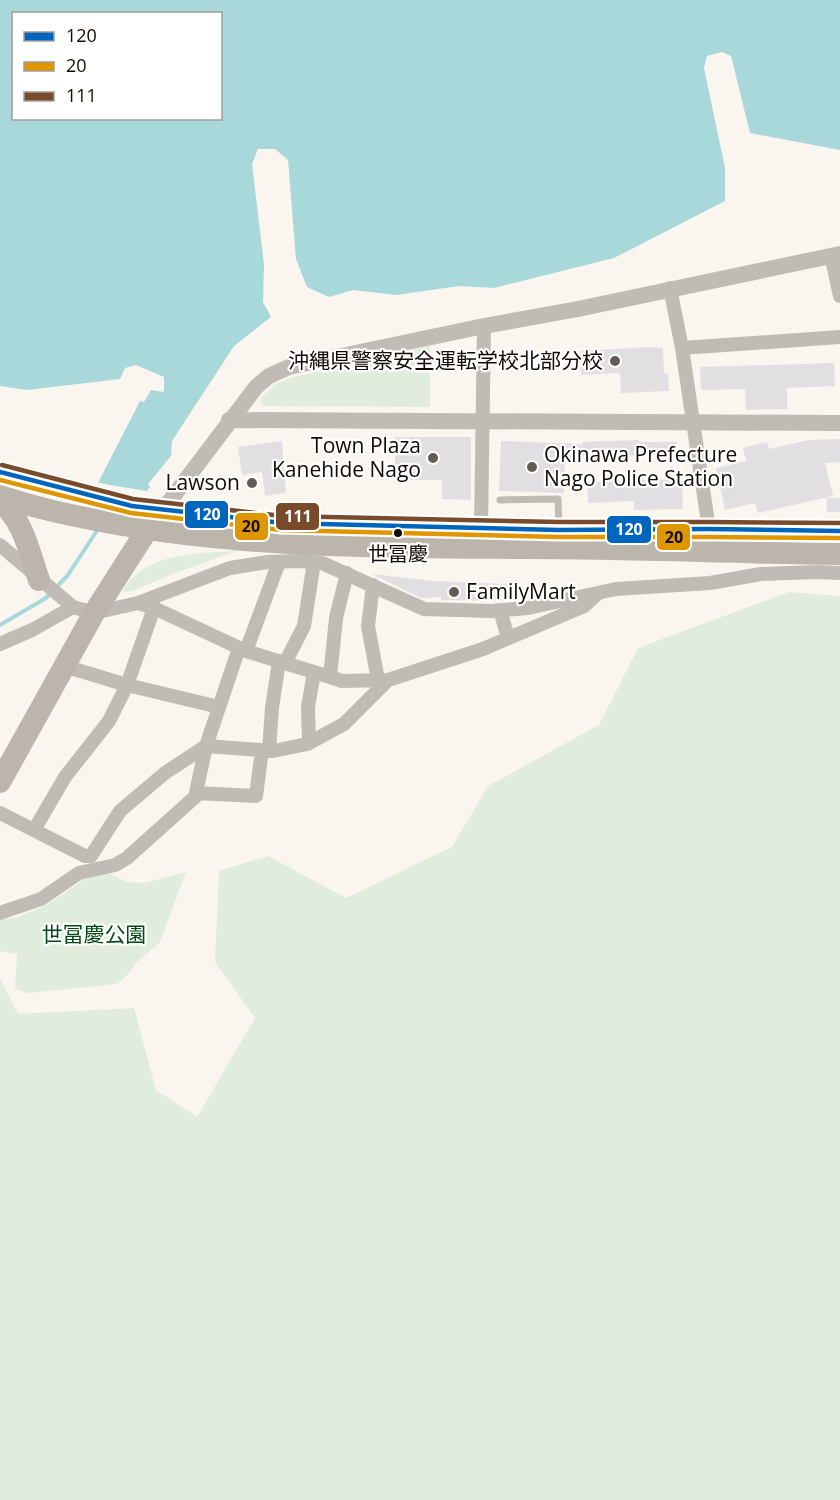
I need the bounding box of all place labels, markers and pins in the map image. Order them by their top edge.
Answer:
place label: 沖縄県警察安全運転学校北部分校 [288,346,603,374]
marker: 沖縄県警察安全運転学校北部分校 [608,354,622,368]
place label: Town Plaza Kanehide Nago [272,431,421,483]
place label: Okinawa Prefecture Nago Police Station [544,440,737,492]
marker: Town Plaza Kanehide Nago [426,451,440,465]
marker: Okinawa Prefecture Nago Police Station [525,460,539,474]
place label: Lawson [166,468,240,496]
marker: Lawson [245,476,259,490]
marker: 世冨慶 [392,527,404,539]
place label: 世冨慶 [368,540,428,567]
place label: FamilyMart [466,577,576,605]
marker: FamilyMart [447,585,461,599]

